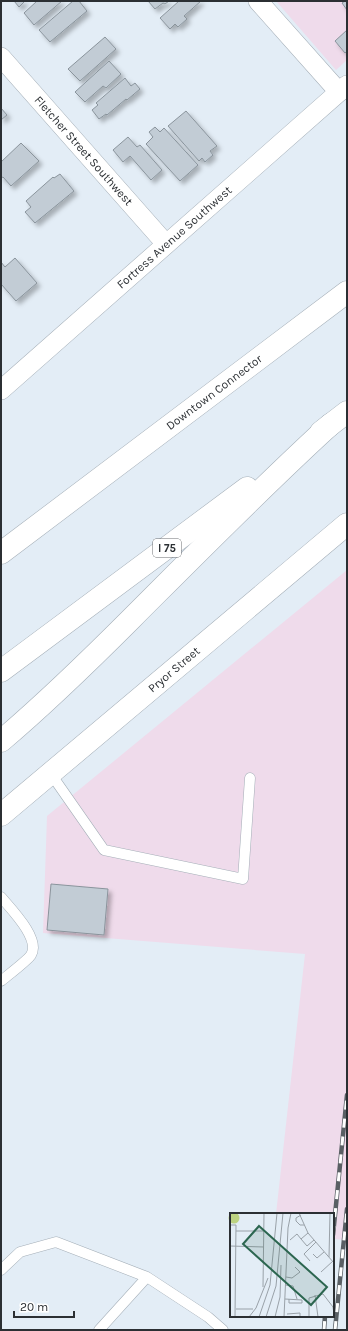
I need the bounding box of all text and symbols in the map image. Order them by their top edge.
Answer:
street label: Fletcher Street Southwest [32,93,136,209]
street label: Fortress Avenue Southwest [114,183,235,292]
street label: Downtown Connector [163,351,265,433]
road number: I 75 [153,539,181,557]
street label: Pryor Street [145,643,203,695]
inset map [230,1213,334,1317]
scale bar [14,1293,74,1319]
text: 20 m [20,1300,48,1314]

